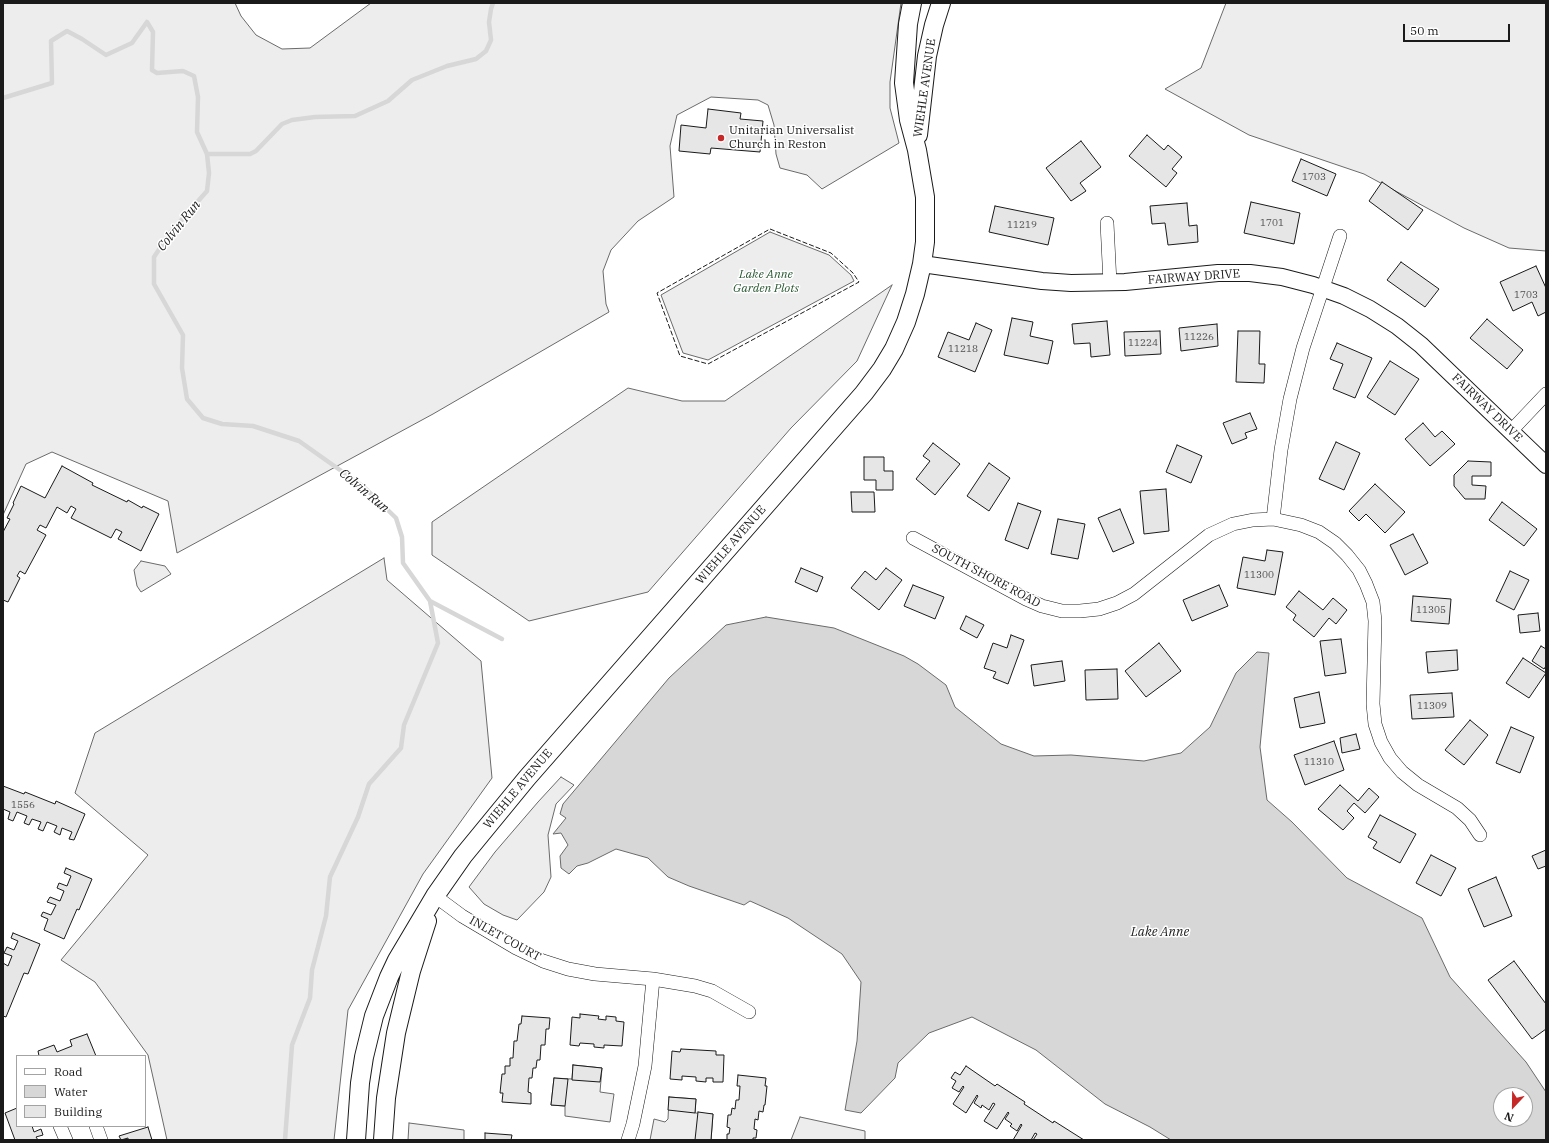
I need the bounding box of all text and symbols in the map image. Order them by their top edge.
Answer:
scale bar [1405,16,1512,42]
text: 50 m [1410,23,1439,38]
street label: WIEHLE AVENUE [911,38,939,138]
place label: Unitarian Universalist Church in Reston [729,124,854,152]
marker: Unitarian Universalist Church in Reston [716,133,726,143]
house number: 1703 [1302,171,1326,183]
water label: Colvin Run [154,198,204,254]
house number: 1701 [1260,217,1284,229]
house number: 11219 [1007,219,1037,231]
street label: FAIRWAY DRIVE [1147,267,1241,287]
park label: Lake Anne Garden Plots [733,268,799,296]
house number: 1703 [1514,289,1538,301]
house number: 11226 [1184,331,1214,343]
house number: 11224 [1128,337,1158,349]
house number: 11218 [948,343,978,355]
street label: FAIRWAY DRIVE [1449,371,1525,445]
water label: Colvin Run [336,466,392,516]
street label: WIEHLE AVENUE [693,503,769,587]
street label: SOUTH SHORE ROAD [929,541,1043,611]
house number: 11300 [1244,569,1274,581]
house number: 11305 [1416,604,1446,616]
house number: 11309 [1417,700,1447,712]
street label: WIEHLE AVENUE [480,746,556,832]
house number: 11310 [1304,756,1334,768]
house number: 1556 [11,799,35,811]
street label: INLET COURT [467,913,543,965]
water label: Lake Anne [1131,924,1189,940]
legend [16,1055,146,1127]
text: Road [54,1064,83,1079]
text: Water [54,1084,87,1099]
north arrow [1493,1087,1533,1127]
text: Building [54,1104,102,1119]
text: N [1502,1109,1516,1125]

